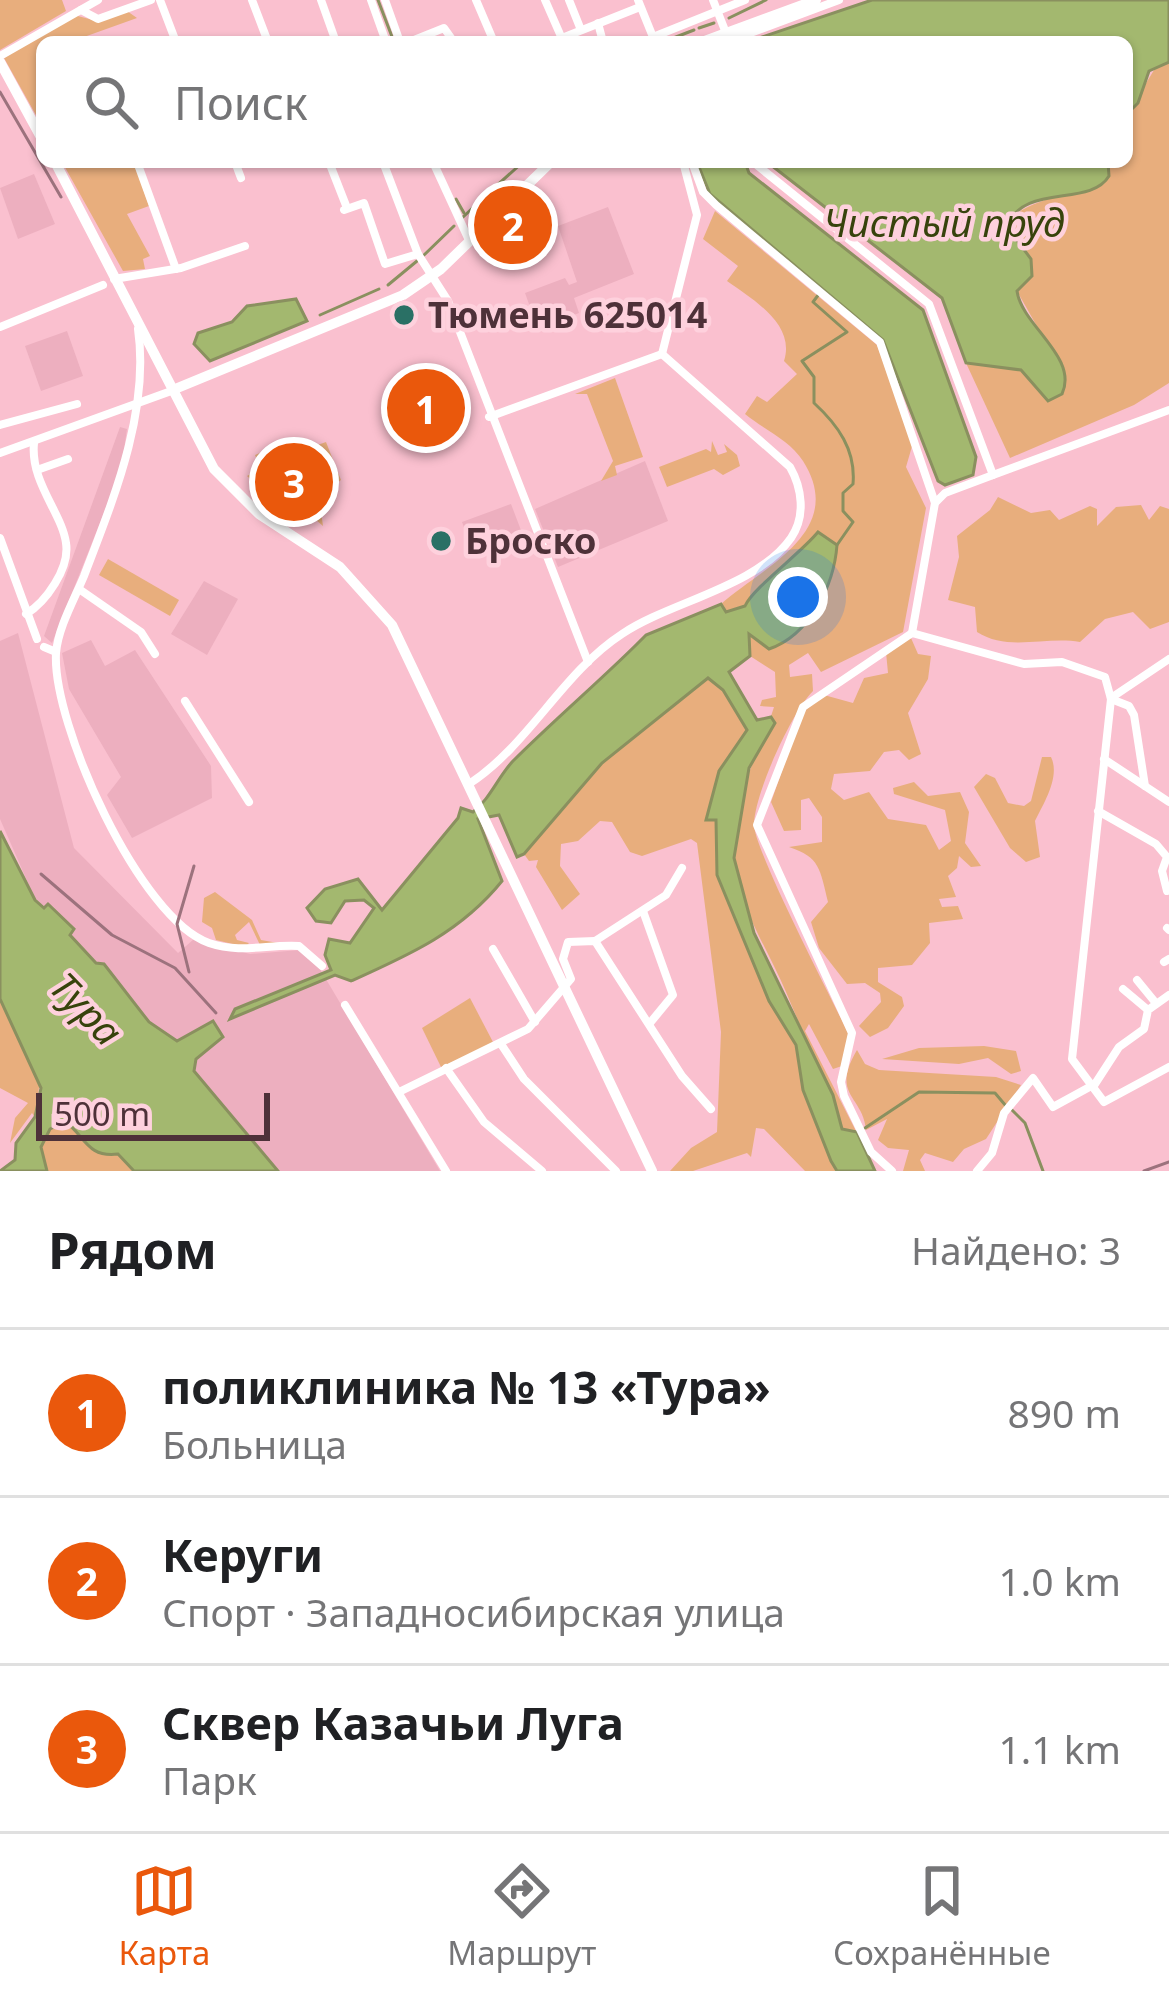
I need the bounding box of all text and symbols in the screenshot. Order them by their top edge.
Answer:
search box [36,36,1133,168]
icon: search [78,69,144,135]
text: Поиск [174,72,308,133]
pin: 2 [474,180,552,270]
water label: Чистый пруд [823,195,1065,248]
place label: Тюмень 625014 [428,290,707,339]
marker: Тюмень 625014 [391,302,417,328]
pin: 1 [387,363,465,453]
pin: 3 [255,437,333,527]
place label: Броско [465,516,596,565]
marker: Броско [428,528,454,554]
your location [768,567,828,627]
water label: Тура [39,960,135,1056]
scale bar [36,1087,270,1140]
text: 500 m [54,1091,150,1136]
text: Рядом [48,1214,217,1284]
text: Найдено: 3 [911,1223,1121,1276]
text: поликлиника № 13 «Тура» [162,1356,771,1417]
text: 1 [76,1386,98,1439]
text: 890 m [1007,1386,1121,1439]
text: Больница [162,1417,347,1470]
text: Керуги [162,1524,323,1585]
text: 2 [76,1554,98,1607]
text: 1.0 km [999,1554,1121,1607]
text: Спорт · Западносибирская улица [162,1585,785,1638]
text: Сквер Казачьи Луга [162,1692,624,1753]
text: 3 [76,1722,98,1775]
text: 1.1 km [999,1722,1121,1775]
text: Парк [162,1753,257,1806]
tab: Карта [118,1858,210,1975]
tab: Маршрут [447,1858,596,1975]
tab: Сохранённые [833,1858,1051,1975]

